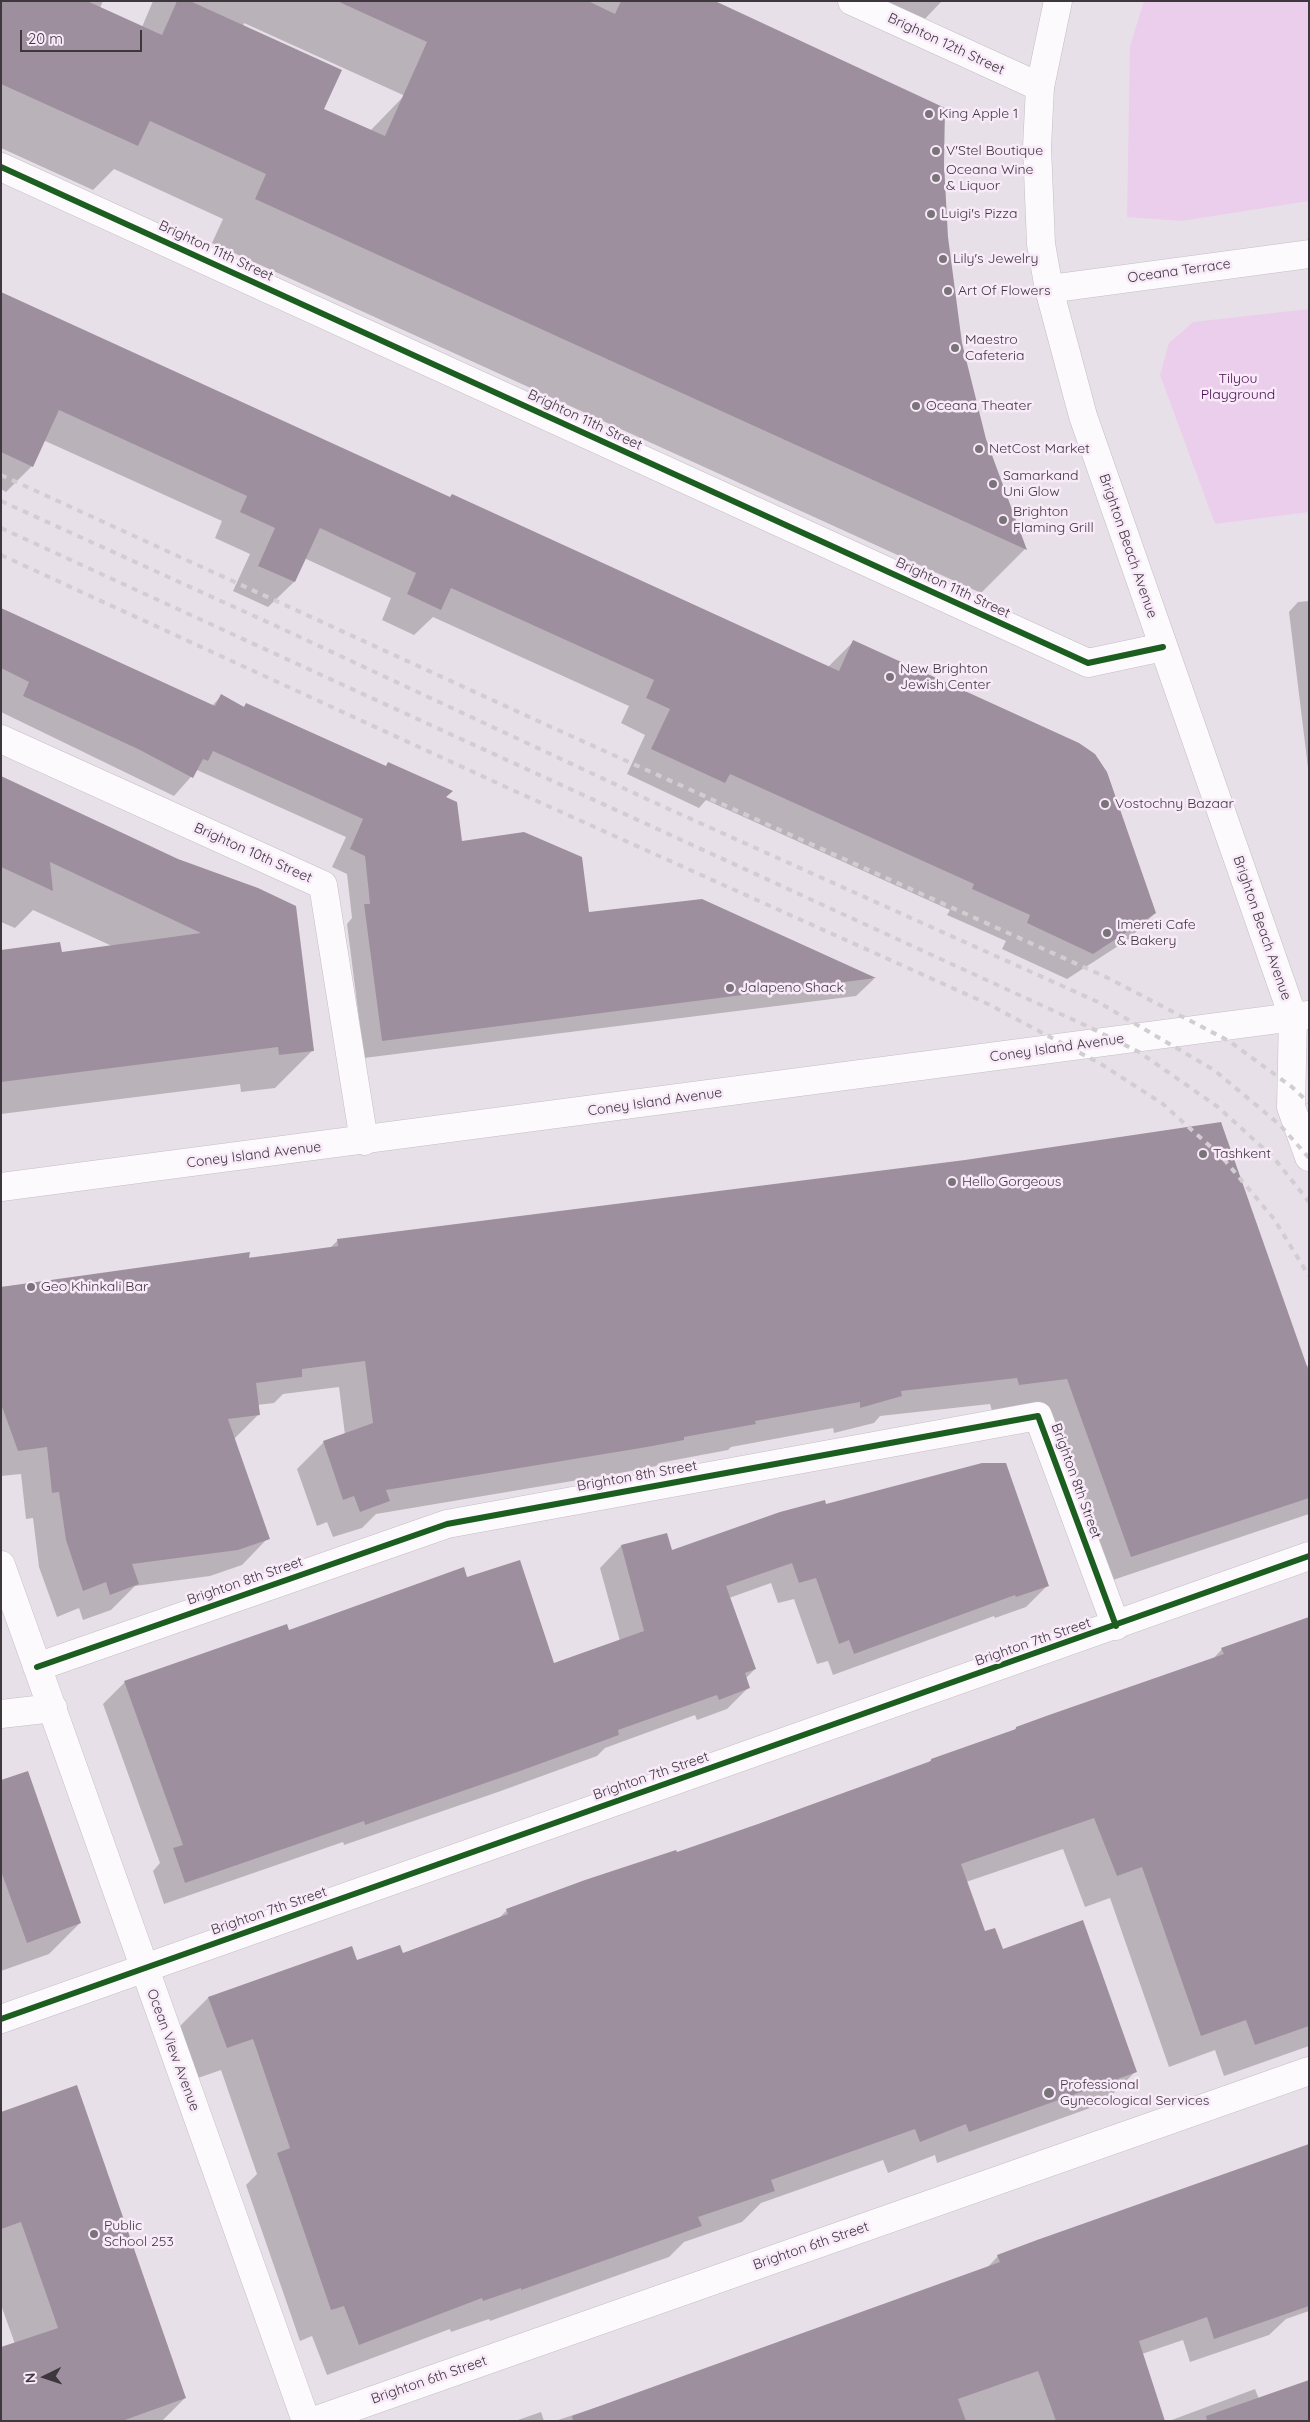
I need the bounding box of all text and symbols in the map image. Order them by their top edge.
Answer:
street label: Brighton 12th Street [885,10,1007,78]
scale bar [22,20,145,52]
text: 20 m [28,29,63,48]
place label: King Apple 1 [939,106,1018,122]
marker: King Apple 1 [923,108,935,120]
place label: V'Stel Boutique [946,143,1043,159]
marker: V'Stel Boutique [930,145,942,157]
place label: Oceana Wine & Liquor [946,162,1033,194]
marker: Oceana Wine & Liquor [930,172,942,184]
place label: Luigi's Pizza [941,206,1017,222]
marker: Luigi's Pizza [925,208,937,220]
street label: Brighton 11th Street [156,217,276,285]
place label: Lily's Jewelry [953,251,1038,267]
marker: Lily's Jewelry [937,253,949,265]
street label: Oceana Terrace [1126,255,1232,287]
place label: Art Of Flowers [958,283,1050,299]
marker: Art Of Flowers [942,285,954,297]
place label: Maestro Cafeteria [965,332,1025,364]
marker: Maestro Cafeteria [949,342,961,354]
park label: Tilyou Playground [1201,371,1275,404]
street label: Brighton 11th Street [525,386,645,454]
place label: Oceana Theater [926,398,1032,414]
marker: Oceana Theater [910,400,922,412]
place label: NetCost Market [989,441,1090,457]
marker: NetCost Market [973,443,985,455]
place label: Samarkand Uni Glow [1003,468,1078,501]
street label: Brighton Beach Avenue [1095,472,1161,620]
marker: Samarkand Uni Glow [987,478,999,490]
place label: Brighton Flaming Grill [1013,504,1094,536]
marker: Brighton Flaming Grill [997,514,1009,526]
street label: Brighton 11th Street [893,554,1013,622]
place label: New Brighton Jewish Center [900,661,991,694]
marker: New Brighton Jewish Center [884,671,896,683]
place label: Vostochny Bazaar [1115,796,1234,812]
marker: Vostochny Bazaar [1099,798,1111,810]
street label: Brighton 10th Street [191,819,315,887]
street label: Brighton Beach Avenue [1229,854,1295,1002]
place label: Imereti Cafe & Bakery [1117,917,1196,950]
marker: Imereti Cafe & Bakery [1101,927,1113,939]
place label: Jalapeno Shack [740,980,844,996]
marker: Jalapeno Shack [724,982,736,994]
street label: Coney Island Avenue [989,1030,1125,1066]
street label: Coney Island Avenue [587,1084,723,1120]
street label: Coney Island Avenue [186,1138,322,1172]
place label: Tashkent [1213,1146,1271,1162]
marker: Tashkent [1197,1148,1209,1160]
place label: Hello Gorgeous [962,1174,1061,1190]
marker: Hello Gorgeous [946,1176,958,1188]
place label: Geo Khinkali Bar [41,1279,148,1295]
marker: Geo Khinkali Bar [25,1281,37,1293]
street label: Brighton 8th Street [1047,1421,1105,1541]
street label: Brighton 8th Street [576,1457,698,1495]
street label: Brighton 8th Street [185,1553,305,1609]
street label: Brighton 7th Street [973,1614,1093,1670]
street label: Brighton 7th Street [591,1748,711,1804]
street label: Brighton 7th Street [209,1883,329,1939]
street label: Ocean View Avenue [143,1987,203,2113]
place label: Professional Gynecological Services [1060,2077,1209,2110]
marker: Professional Gynecological Services [1042,2086,1056,2100]
place label: Public School 253 [104,2218,174,2250]
street label: Brighton 6th Street [751,2218,871,2274]
marker: Public School 253 [88,2228,100,2240]
north arrow [20,2352,70,2402]
street label: Brighton 6th Street [369,2352,489,2408]
text: N [21,2372,39,2384]

